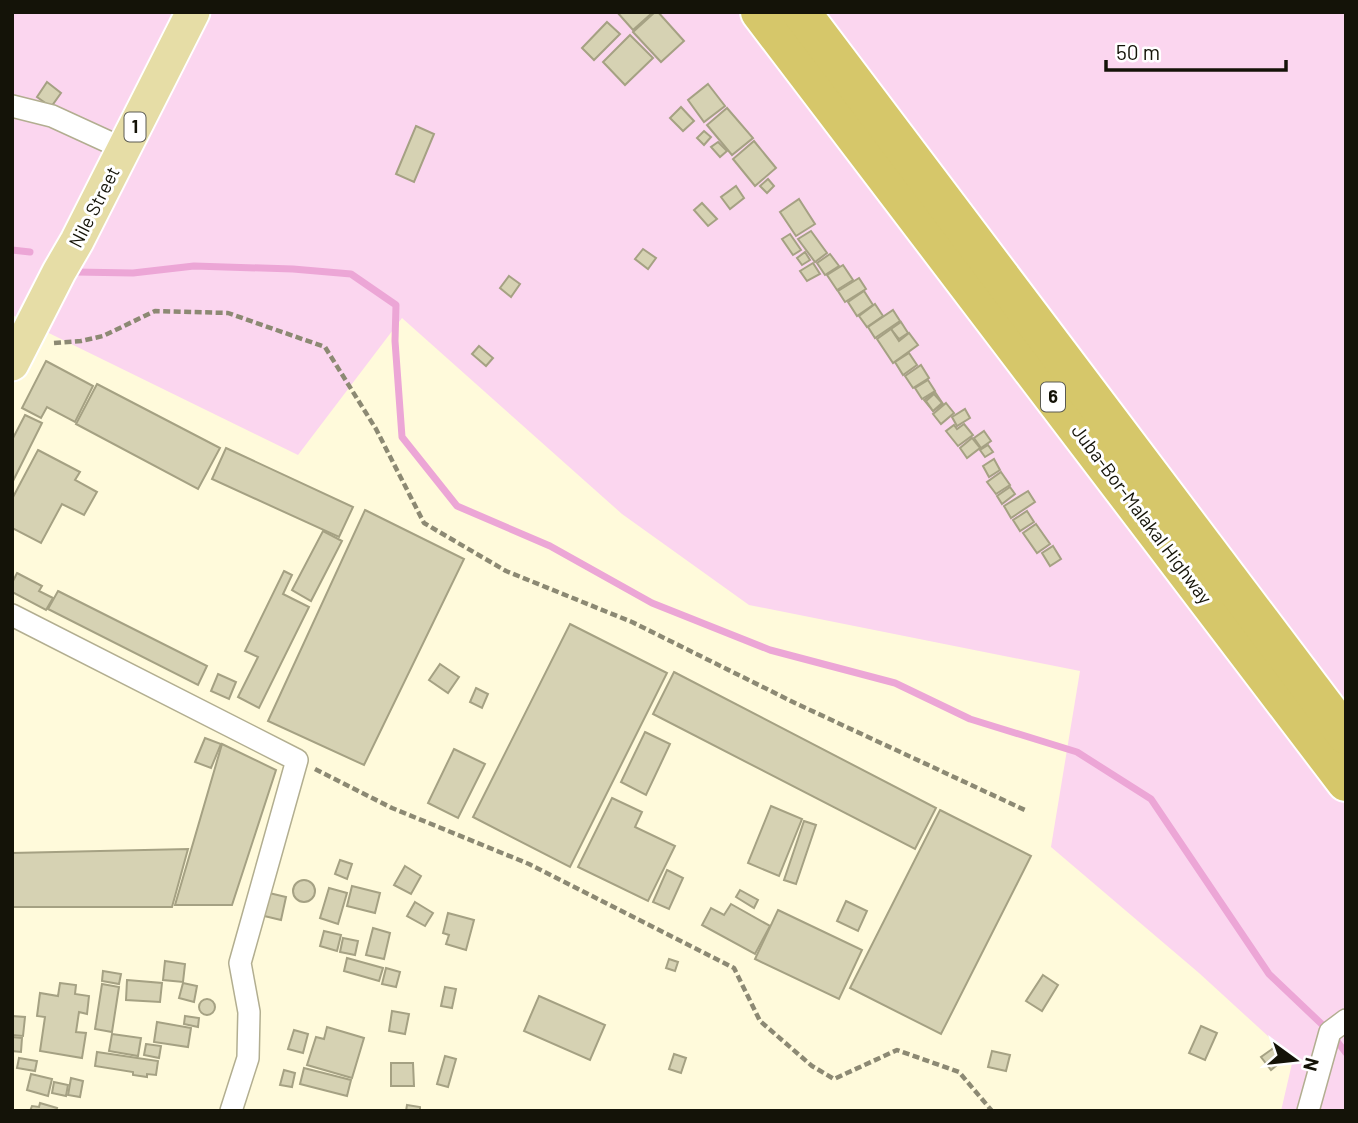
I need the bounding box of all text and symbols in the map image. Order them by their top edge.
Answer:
scale bar [1106,28,1286,72]
text: 50 m [1116,39,1160,64]
road number: 1 [124,112,146,142]
street label: Nile Street [63,162,124,251]
road number: 6 [1041,382,1065,412]
street label: Juba-Bor-Malakal Highway [1067,419,1218,608]
north arrow [1260,1025,1330,1095]
text: N [1299,1055,1325,1074]

